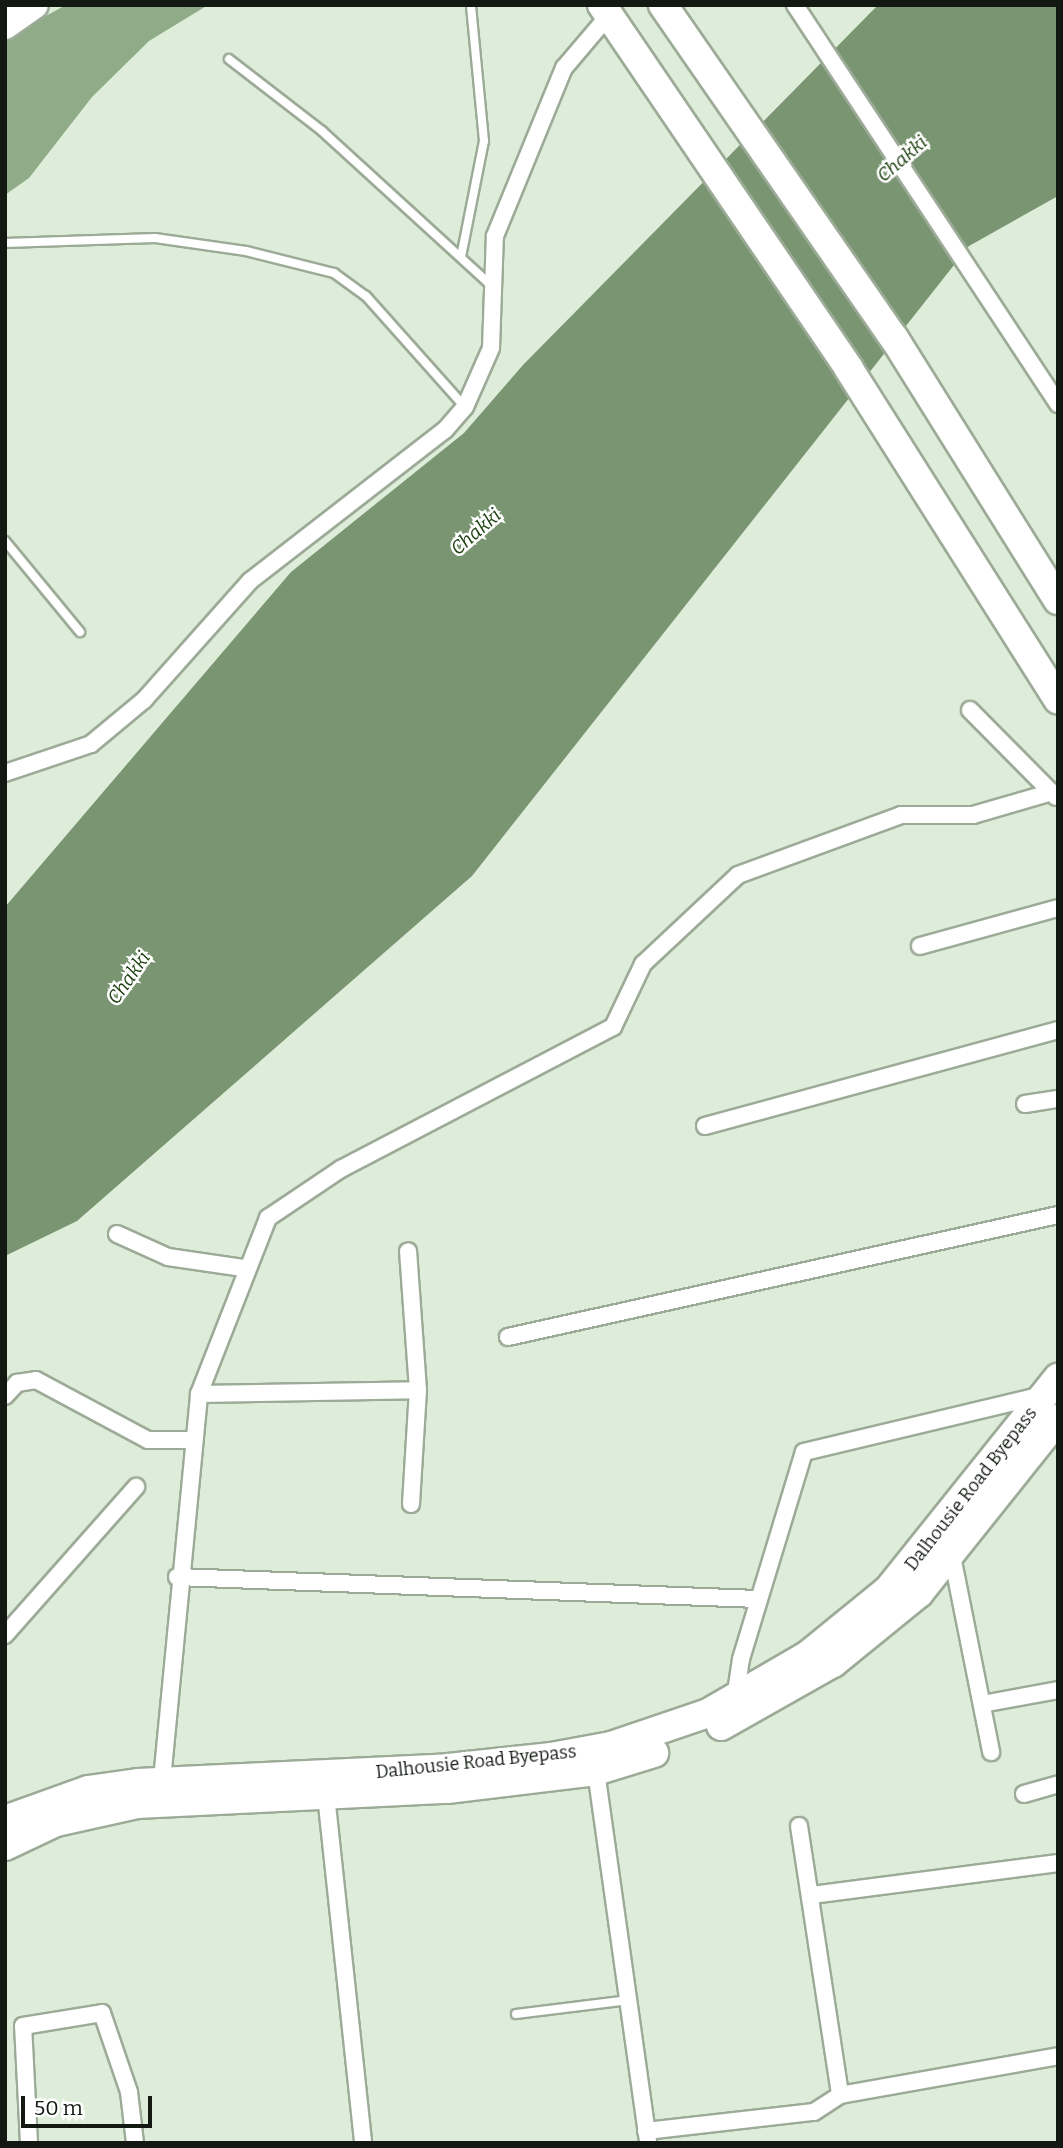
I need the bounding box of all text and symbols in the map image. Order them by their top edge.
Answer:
water label: Chakki [872,131,932,187]
water label: Chakki [446,504,506,560]
water label: Chakki [103,947,155,1009]
street label: Dalhousie Road Byepass [900,1403,1042,1575]
street label: Dalhousie Road Byepass [375,1741,577,1783]
scale bar [24,2082,156,2126]
text: 50 m [34,2095,83,2121]

